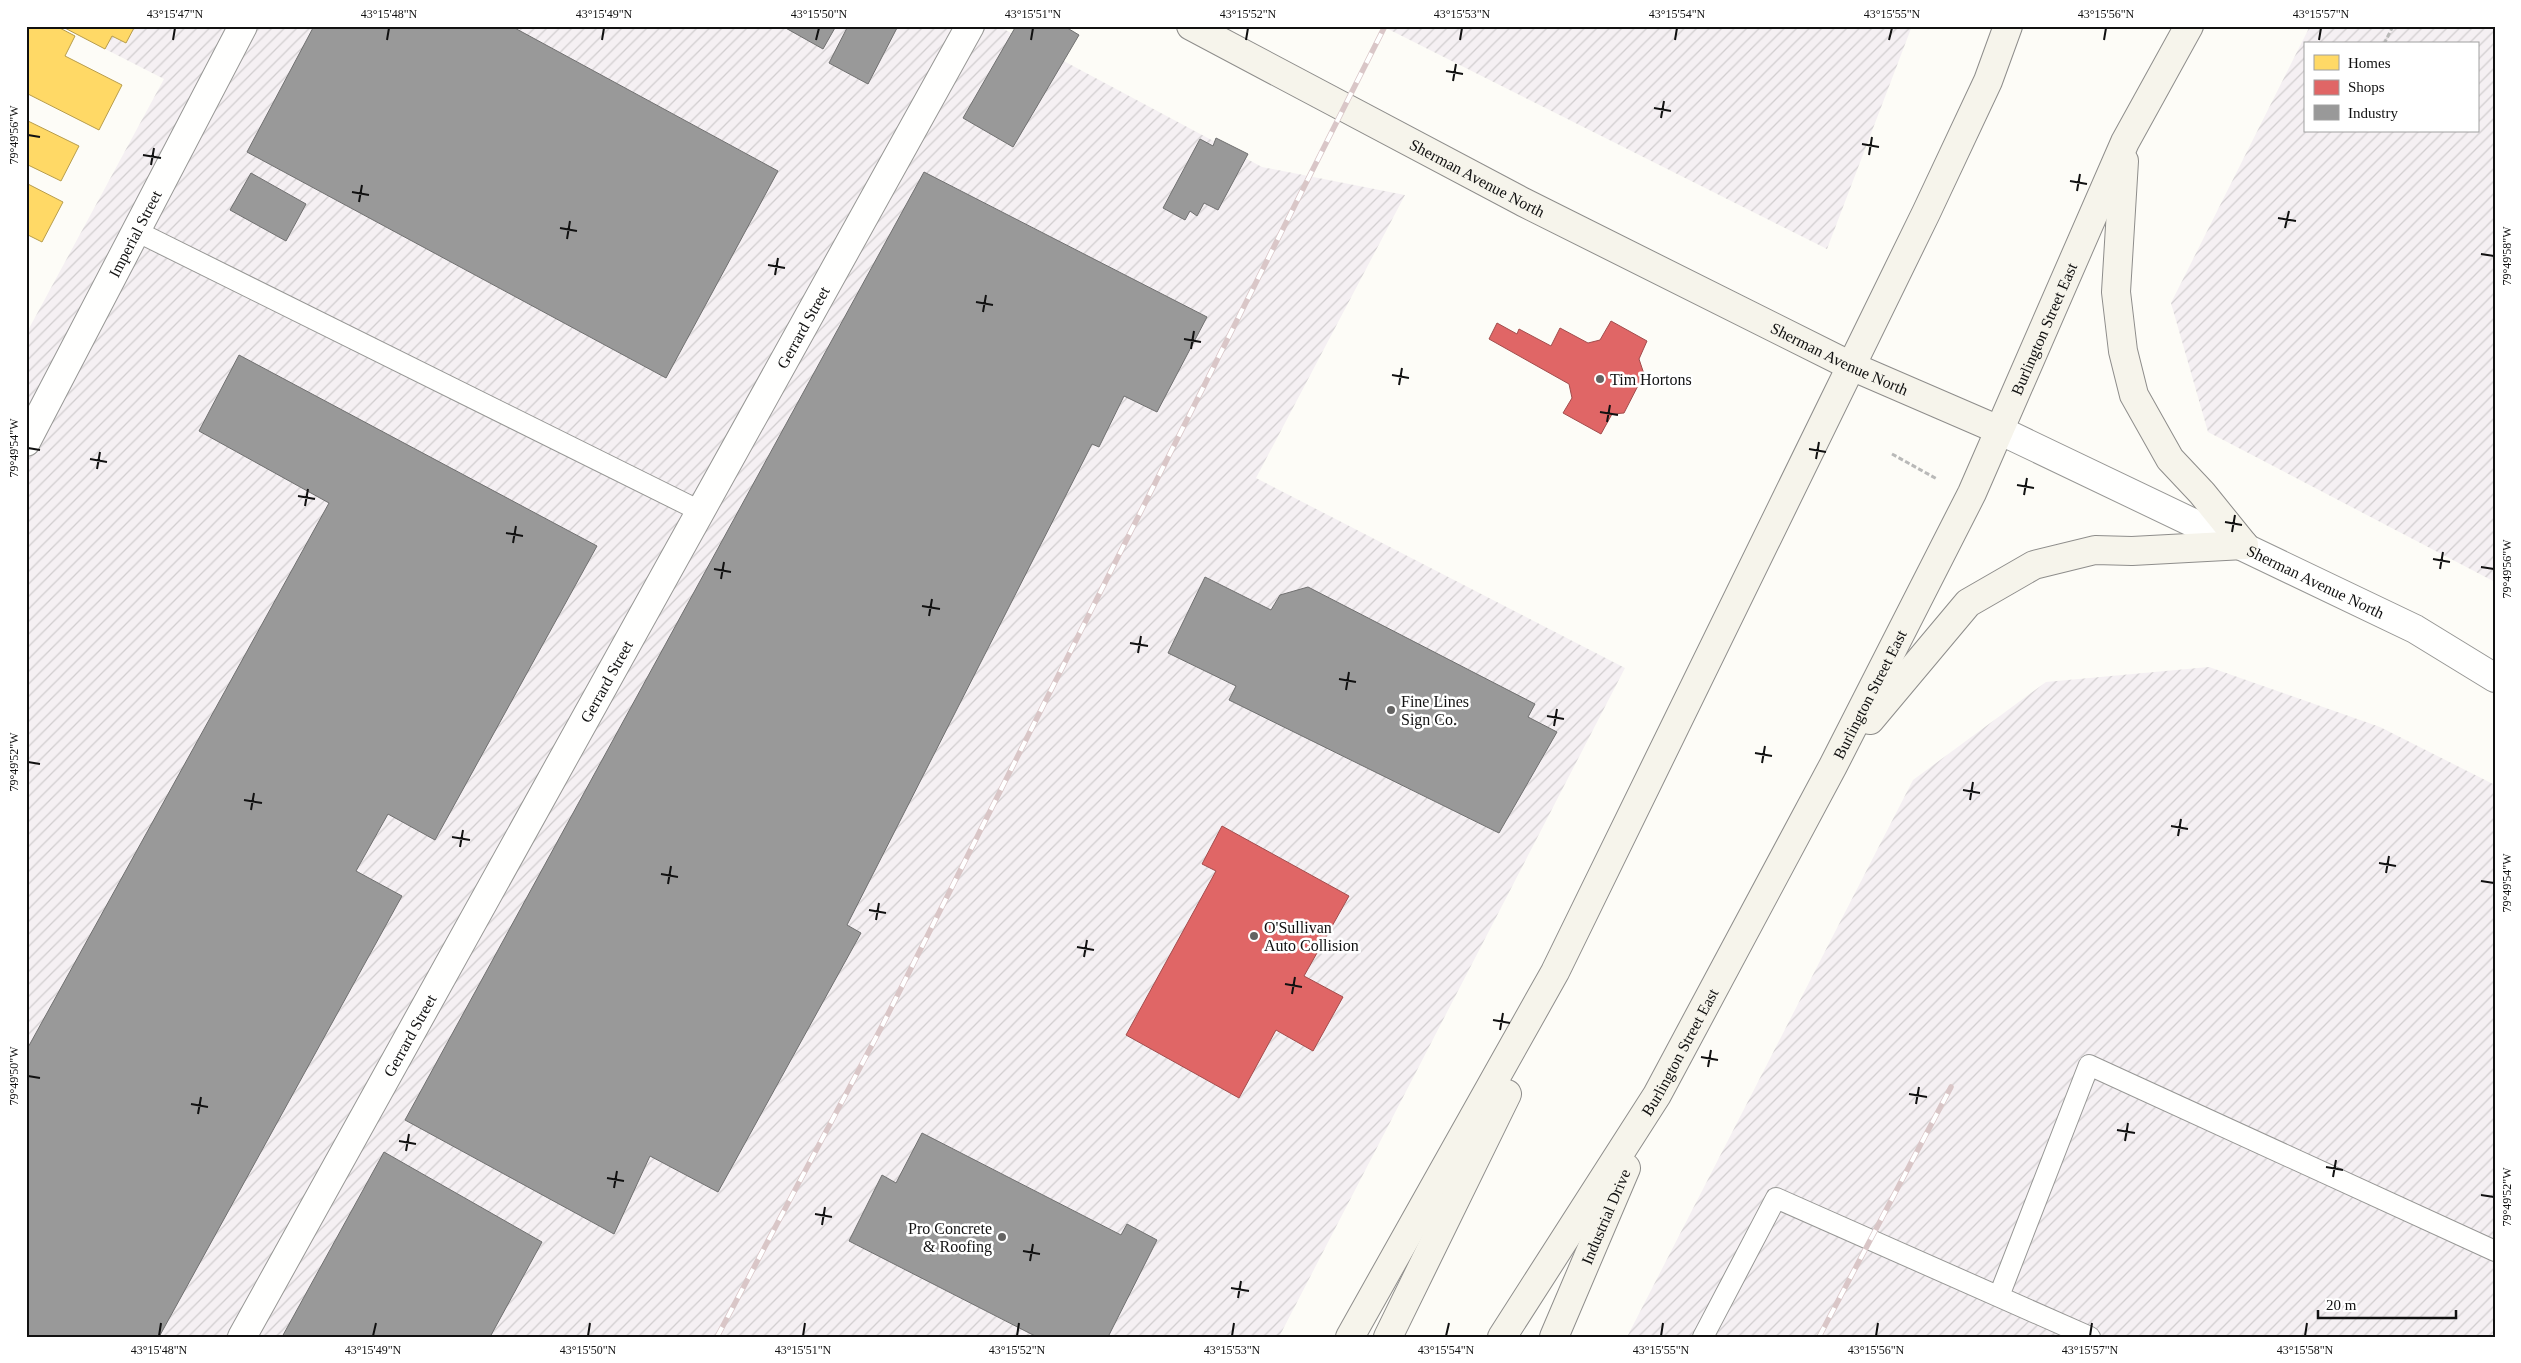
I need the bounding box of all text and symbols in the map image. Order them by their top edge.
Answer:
text: 43°15'47"N [147,7,204,21]
text: 43°15'48"N [361,7,418,21]
text: 43°15'49"N [576,7,633,21]
text: 43°15'50"N [791,7,848,21]
text: 43°15'51"N [1005,7,1062,21]
text: 43°15'52"N [1220,7,1277,21]
text: 43°15'53"N [1434,7,1491,21]
text: 43°15'54"N [1649,7,1706,21]
text: 43°15'55"N [1864,7,1921,21]
text: 43°15'56"N [2078,7,2135,21]
text: 43°15'57"N [2293,7,2350,21]
legend [2304,42,2478,132]
text: Homes [2348,55,2391,71]
text: Shops [2348,79,2385,95]
text: 79°49'56"W [7,105,21,165]
text: Industry [2348,105,2398,121]
street label: Sherman Avenue North [1407,136,1547,220]
street label: Imperial Street [105,187,165,280]
text: 79°49'58"W [2500,226,2514,286]
street label: Burlington Street East [2008,260,2080,398]
street label: Gerrard Street [774,283,833,371]
street label: Sherman Avenue North [1768,319,1911,399]
place label: Tim Hortons [1610,371,1692,388]
marker: Tim Hortons [1594,373,1606,385]
text: 79°49'54"W [7,418,21,478]
text: 79°49'56"W [2500,539,2514,599]
street label: Sherman Avenue North [2244,542,2387,622]
street label: Burlington Street East [1830,627,1910,762]
street label: Gerrard Street [577,637,636,726]
place label: Fine Lines Sign Co. [1401,693,1469,729]
marker: Fine Lines Sign Co. [1385,704,1397,716]
text: 79°49'52"W [7,732,21,792]
text: 79°49'54"W [2500,853,2514,913]
place label: O'Sullivan Auto Collision [1264,919,1359,954]
marker: O'Sullivan Auto Collision [1248,930,1260,942]
street label: Burlington Street East [1638,985,1722,1119]
street label: Gerrard Street [380,991,440,1080]
text: 79°49'50"W [7,1046,21,1106]
street label: Industrial Drive [1578,1167,1634,1267]
text: 79°49'52"W [2500,1167,2514,1227]
place label: Pro Concrete & Roofing [908,1220,992,1256]
marker: Pro Concrete & Roofing [996,1231,1008,1243]
scale bar [2318,1288,2456,1320]
text: 20 m [2326,1297,2357,1313]
text: 43°15'48"N [131,1343,188,1357]
text: 43°15'49"N [345,1343,402,1357]
text: 43°15'50"N [560,1343,617,1357]
text: 43°15'51"N [775,1343,832,1357]
text: 43°15'52"N [989,1343,1046,1357]
text: 43°15'53"N [1204,1343,1261,1357]
text: 43°15'54"N [1418,1343,1475,1357]
text: 43°15'55"N [1633,1343,1690,1357]
text: 43°15'56"N [1848,1343,1905,1357]
text: 43°15'57"N [2062,1343,2119,1357]
text: 43°15'58"N [2277,1343,2334,1357]

